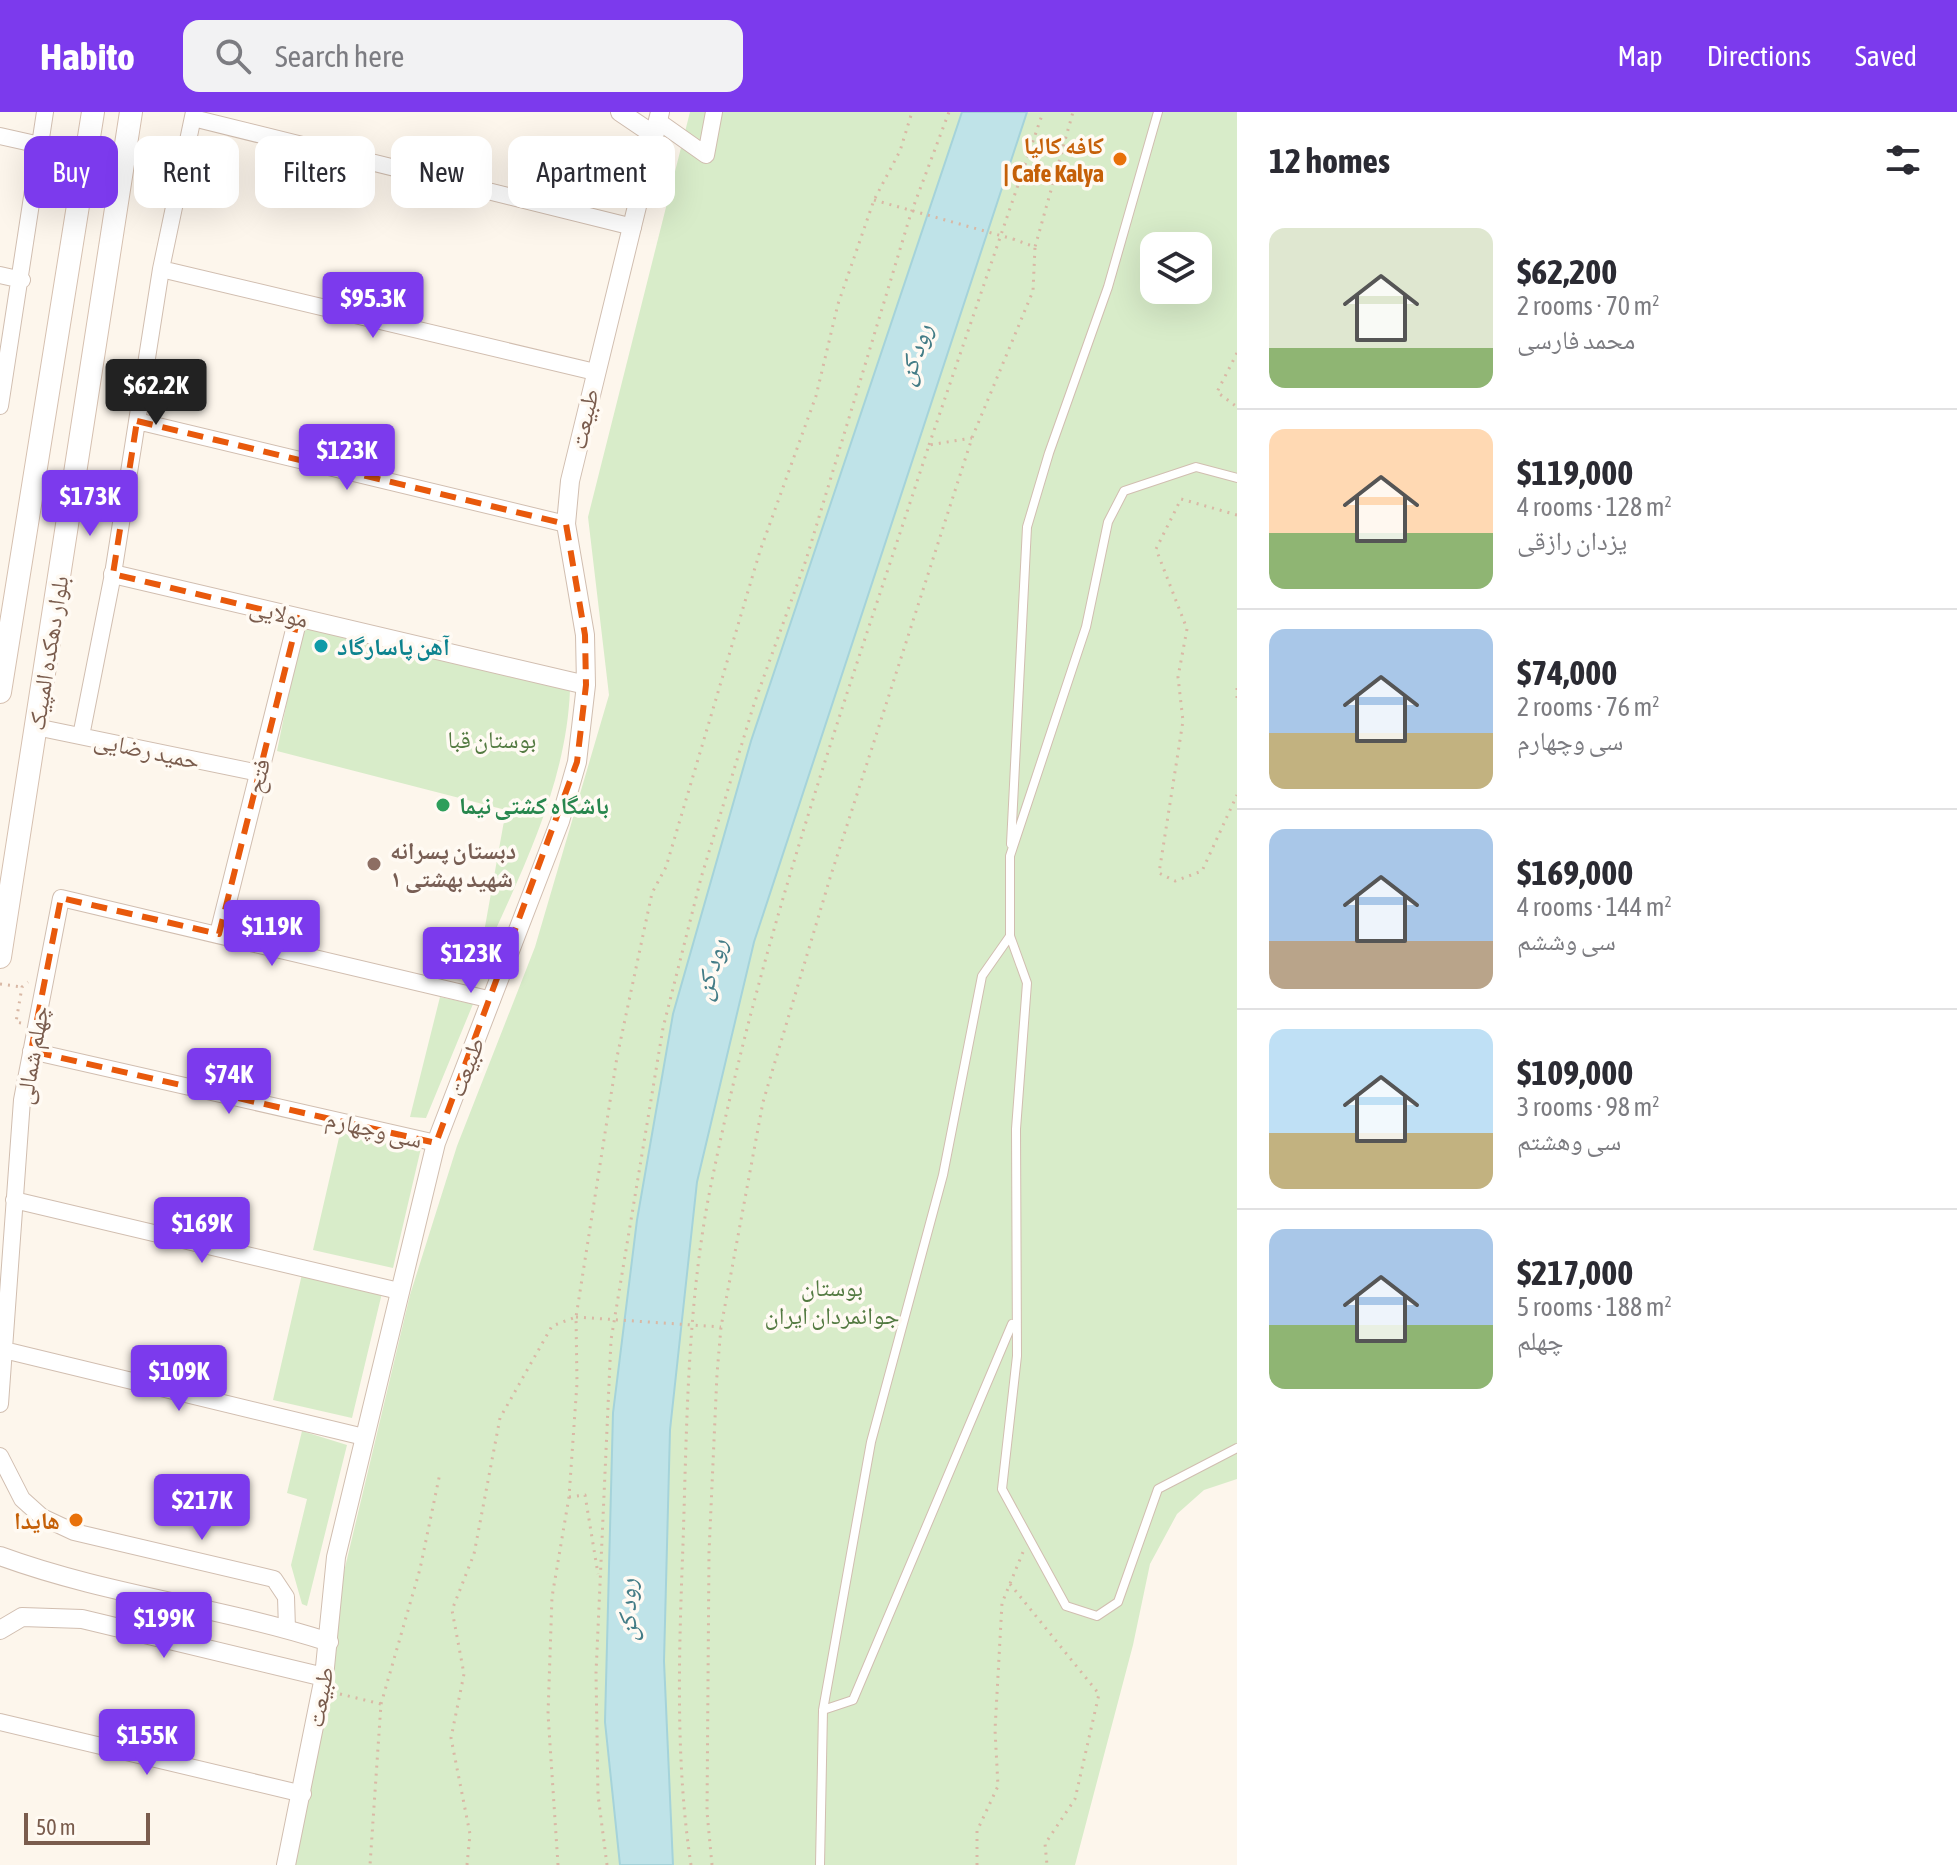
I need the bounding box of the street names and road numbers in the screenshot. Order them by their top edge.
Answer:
street label: طبیعت [564,386,605,452]
street label: بلوار دهکده المپیک [22,574,75,732]
street label: مولایی [247,593,311,634]
street label: حمید رضایی [91,726,202,775]
street label: فتح [241,756,277,797]
street label: چهلم شمالی [10,1004,57,1107]
street label: طبیعت [442,1034,490,1101]
street label: سی وچهارم [322,1105,425,1156]
street label: طبیعت [301,1665,339,1730]

